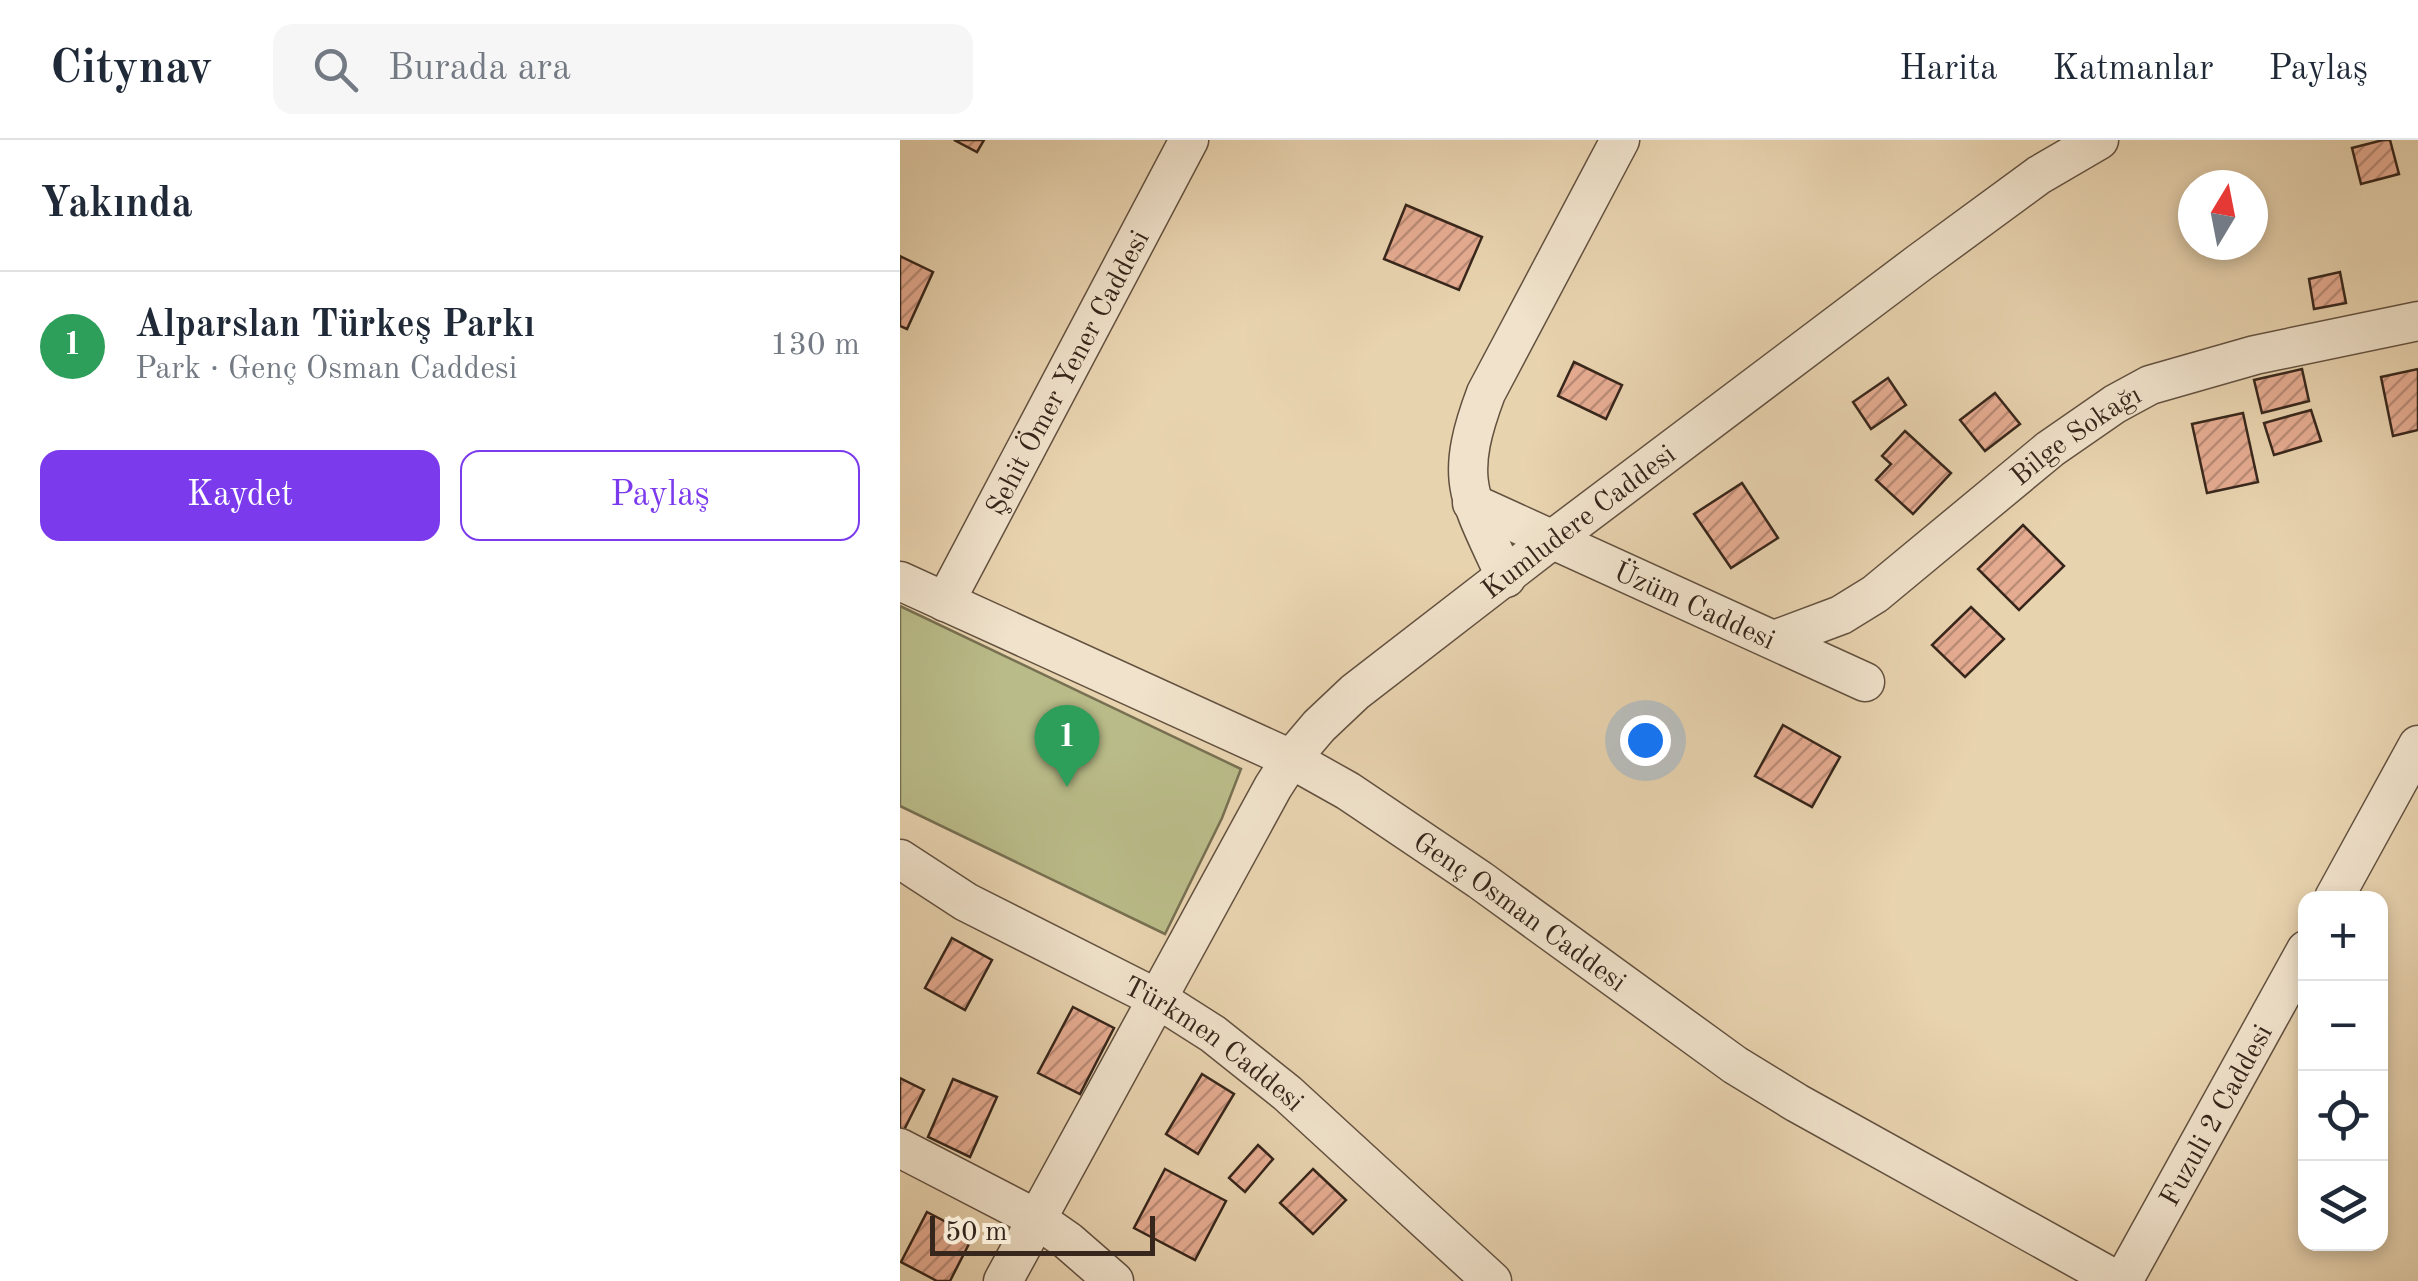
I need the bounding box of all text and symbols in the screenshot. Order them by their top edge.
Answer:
search box [273,24,973,114]
icon: search [308,42,363,97]
text: Citynav [50,45,213,93]
text: Burada ara [388,50,571,88]
text: Harita [1899,52,1997,87]
text: Katmanlar [2052,52,2214,87]
text: Paylaş [2269,52,2368,87]
north arrow [2178,170,2268,260]
text: Yakında [40,184,193,226]
street label: Şehit Ömer Yener Caddesi [982,226,1156,521]
text: Alparslan Türkeş Parkı [135,307,535,345]
text: 1 [63,330,82,362]
text: 130 m [770,330,860,362]
text: Park · Genç Osman Caddesi [135,354,517,386]
street label: Bilge Sokağı [2007,382,2146,492]
street label: Kumludere Caddesi [1478,441,1682,606]
button: Kaydet [40,450,440,541]
button: Paylaş [460,450,860,541]
street label: Üzüm Caddesi [1609,555,1779,656]
pin: 1 [1034,704,1100,787]
your location [1620,715,1671,766]
street label: Genç Osman Caddesi [1408,828,1630,998]
map controls [2298,891,2388,1251]
button: + [2298,891,2388,981]
street label: Türkmen Caddesi [1119,973,1308,1118]
button: − [2298,981,2388,1071]
street label: Fuzuli 2 Caddesi [2156,1021,2279,1212]
button: locate [2298,1071,2388,1161]
button: layers [2298,1161,2388,1251]
scale bar [930,1211,1155,1256]
text: 50 m [945,1219,1008,1247]

